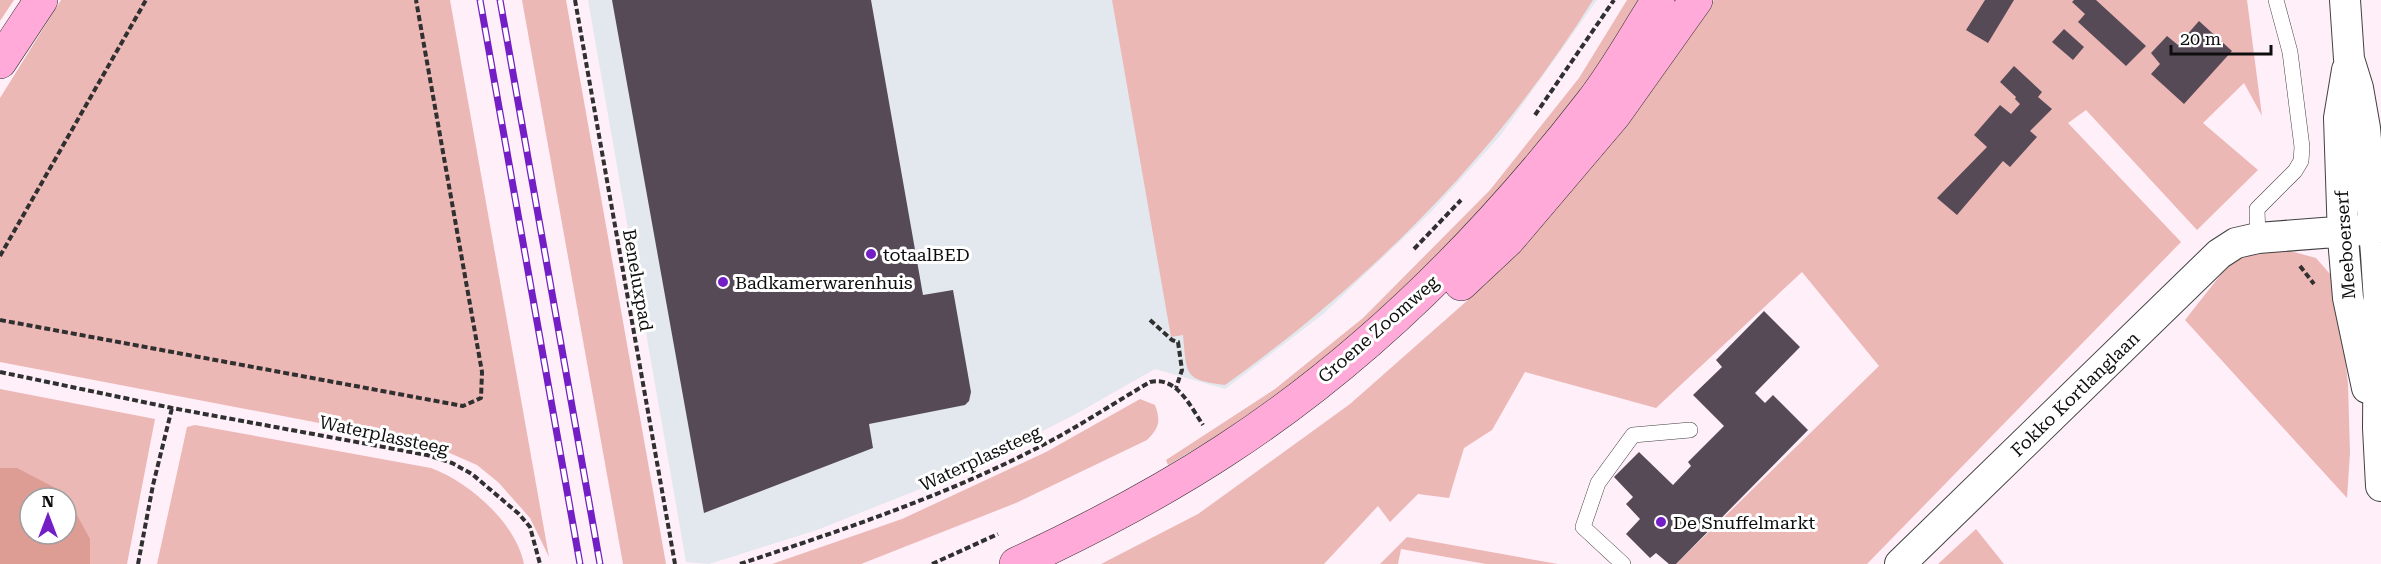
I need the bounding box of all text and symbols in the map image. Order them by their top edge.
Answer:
scale bar [2171,18,2272,56]
text: 20 m [2180,28,2221,49]
street label: Meeboerserf [2331,189,2359,300]
street label: Beneluxpad [619,227,657,333]
place label: totaalBED [883,244,970,265]
marker: totaalBED [864,247,878,261]
street label: Groene Zoomweg [1314,271,1443,387]
place label: Badkamerwarenhuis [735,272,913,293]
marker: Badkamerwarenhuis [716,275,730,289]
street label: Fokko Kortlanglaan [2006,327,2144,461]
street label: Waterplassteeg [317,411,451,459]
street label: Waterplassteeg [916,420,1045,495]
north arrow [18,486,78,546]
text: N [42,492,54,511]
place label: De Snuffelmarkt [1673,512,1816,533]
marker: De Snuffelmarkt [1654,515,1668,529]

